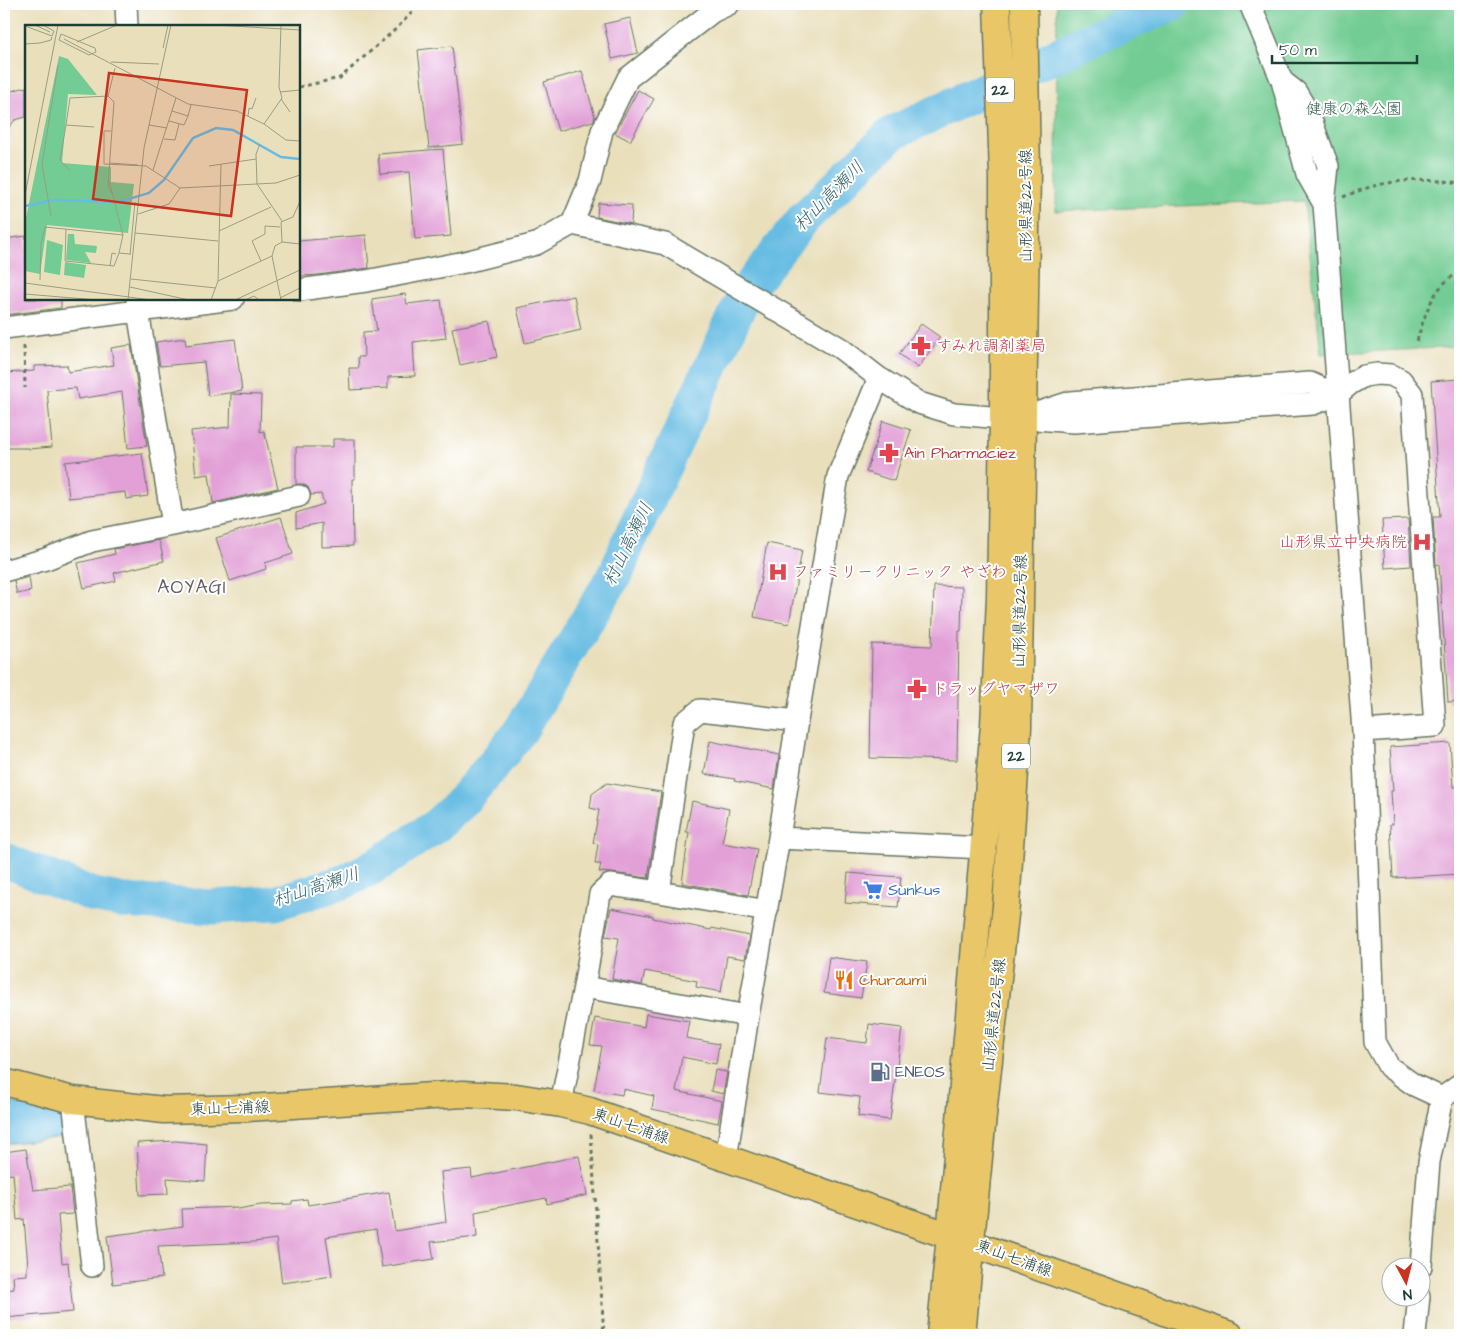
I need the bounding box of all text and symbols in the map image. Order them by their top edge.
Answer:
inset map [25,25,300,300]
scale bar [1272,32,1416,64]
text: 50 m [1279,40,1317,61]
road number: 22 [986,78,1014,102]
park label: 健康の森公園 [1306,98,1402,120]
street label: 山形県道22号線 [1015,149,1037,263]
water label: 村山高瀬川 [788,155,870,237]
pharmacy icon: すみれ調剤薬局 [910,335,932,357]
place label: すみれ調剤薬局 [936,335,1047,357]
pharmacy icon: Ain Pharmaciez [878,442,900,464]
place label: Ain Pharmaciez [904,442,1016,464]
water label: 村山高瀬川 [597,498,659,590]
place label: 山形県立中央病院 [1279,531,1407,553]
hospital icon: 山形県立中央病院 [1411,531,1433,553]
street label: 山形県道22号線 [1008,554,1032,668]
hospital icon: ファミリークリニック やざわ [767,561,789,583]
place label: ファミリークリニック やざわ [793,561,1007,583]
district label: AOYAGI [157,574,227,601]
pharmacy icon: ドラッグヤマザワ [906,678,928,700]
place label: ドラッグヤマザワ [932,678,1060,700]
road number: 22 [1002,744,1030,768]
water label: 村山高瀬川 [269,861,363,913]
supermarket icon: Sunkus [862,879,884,901]
place label: Sunkus [888,879,940,901]
street label: 山形県道22号線 [977,957,1011,1073]
restaurant icon: Churaumi [833,969,855,991]
place label: Churaumi [859,969,927,991]
fuel station icon: ENEOS [869,1061,891,1083]
place label: ENEOS [895,1061,945,1083]
street label: 東山七浦線 [190,1096,270,1120]
street label: 東山七浦線 [590,1103,672,1149]
street label: 東山七浦線 [973,1234,1055,1282]
north arrow [1382,1256,1432,1306]
text: N [1402,1283,1413,1304]

